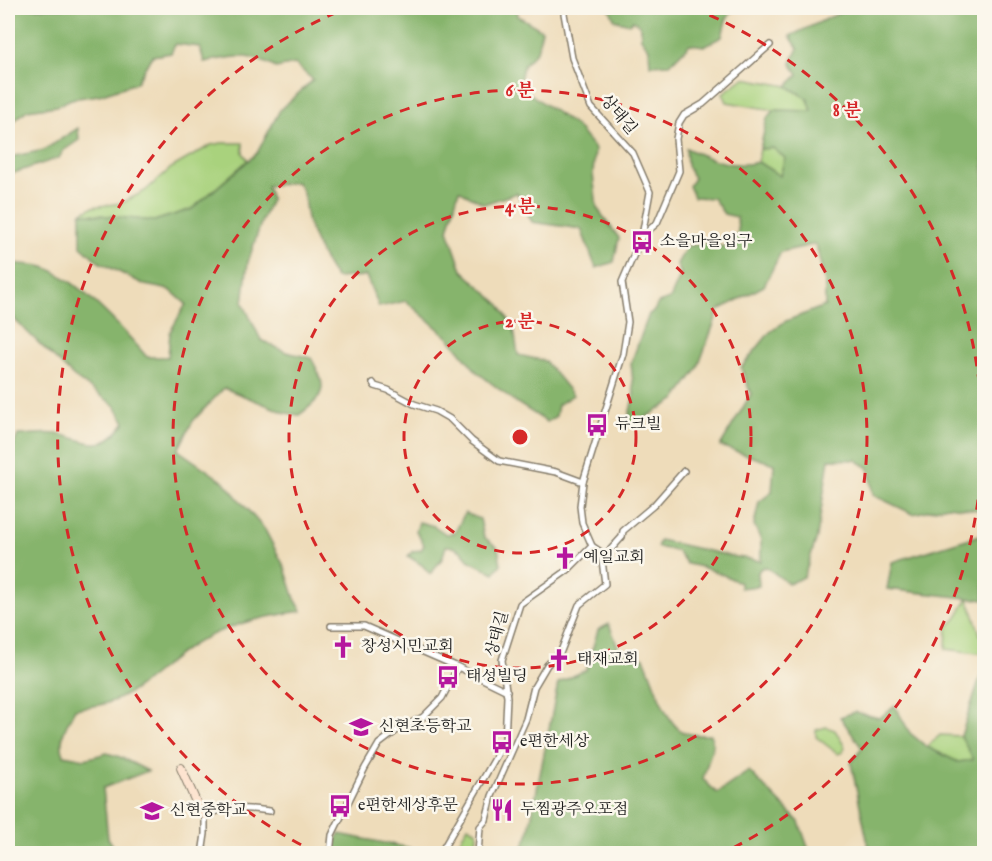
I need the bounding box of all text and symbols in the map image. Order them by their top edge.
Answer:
text: 6 분 [506,80,535,103]
street label: 상태길 [595,91,641,139]
text: 8 분 [833,100,862,123]
text: 4 분 [505,196,536,219]
bus stop icon: 소을마을입구 [629,229,655,255]
place label: 소을마을입구 [660,232,753,252]
text: 2 분 [505,311,535,334]
bus stop icon: 듀크빌 [584,412,610,438]
place label: 듀크빌 [615,415,661,435]
centre of rings [510,427,530,447]
church icon: 예일교회 [552,545,578,571]
place label: 예일교회 [583,548,645,568]
street label: 상태길 [482,609,514,659]
church icon: 창성시민교회 [330,634,356,660]
place label: 창성시민교회 [361,637,454,657]
church icon: 태재교회 [546,647,572,673]
place label: 태재교회 [577,650,639,670]
bus stop icon: 태성빌딩 [435,664,461,690]
place label: 태성빌딩 [466,667,528,687]
school or university icon: 신현초등학교 [348,714,374,740]
place label: 신현초등학교 [379,717,472,737]
bus stop icon: e편한세상 [489,729,515,755]
place label: e편한세상 [520,732,590,752]
bus stop icon: e편한세상후문 [327,793,353,819]
place label: e편한세상후문 [358,796,459,816]
restaurant icon: 두찜광주오포점 [489,797,515,823]
school or university icon: 신현중학교 [139,798,165,824]
place label: 두찜광주오포점 [520,800,628,820]
place label: 신현중학교 [170,801,247,821]

